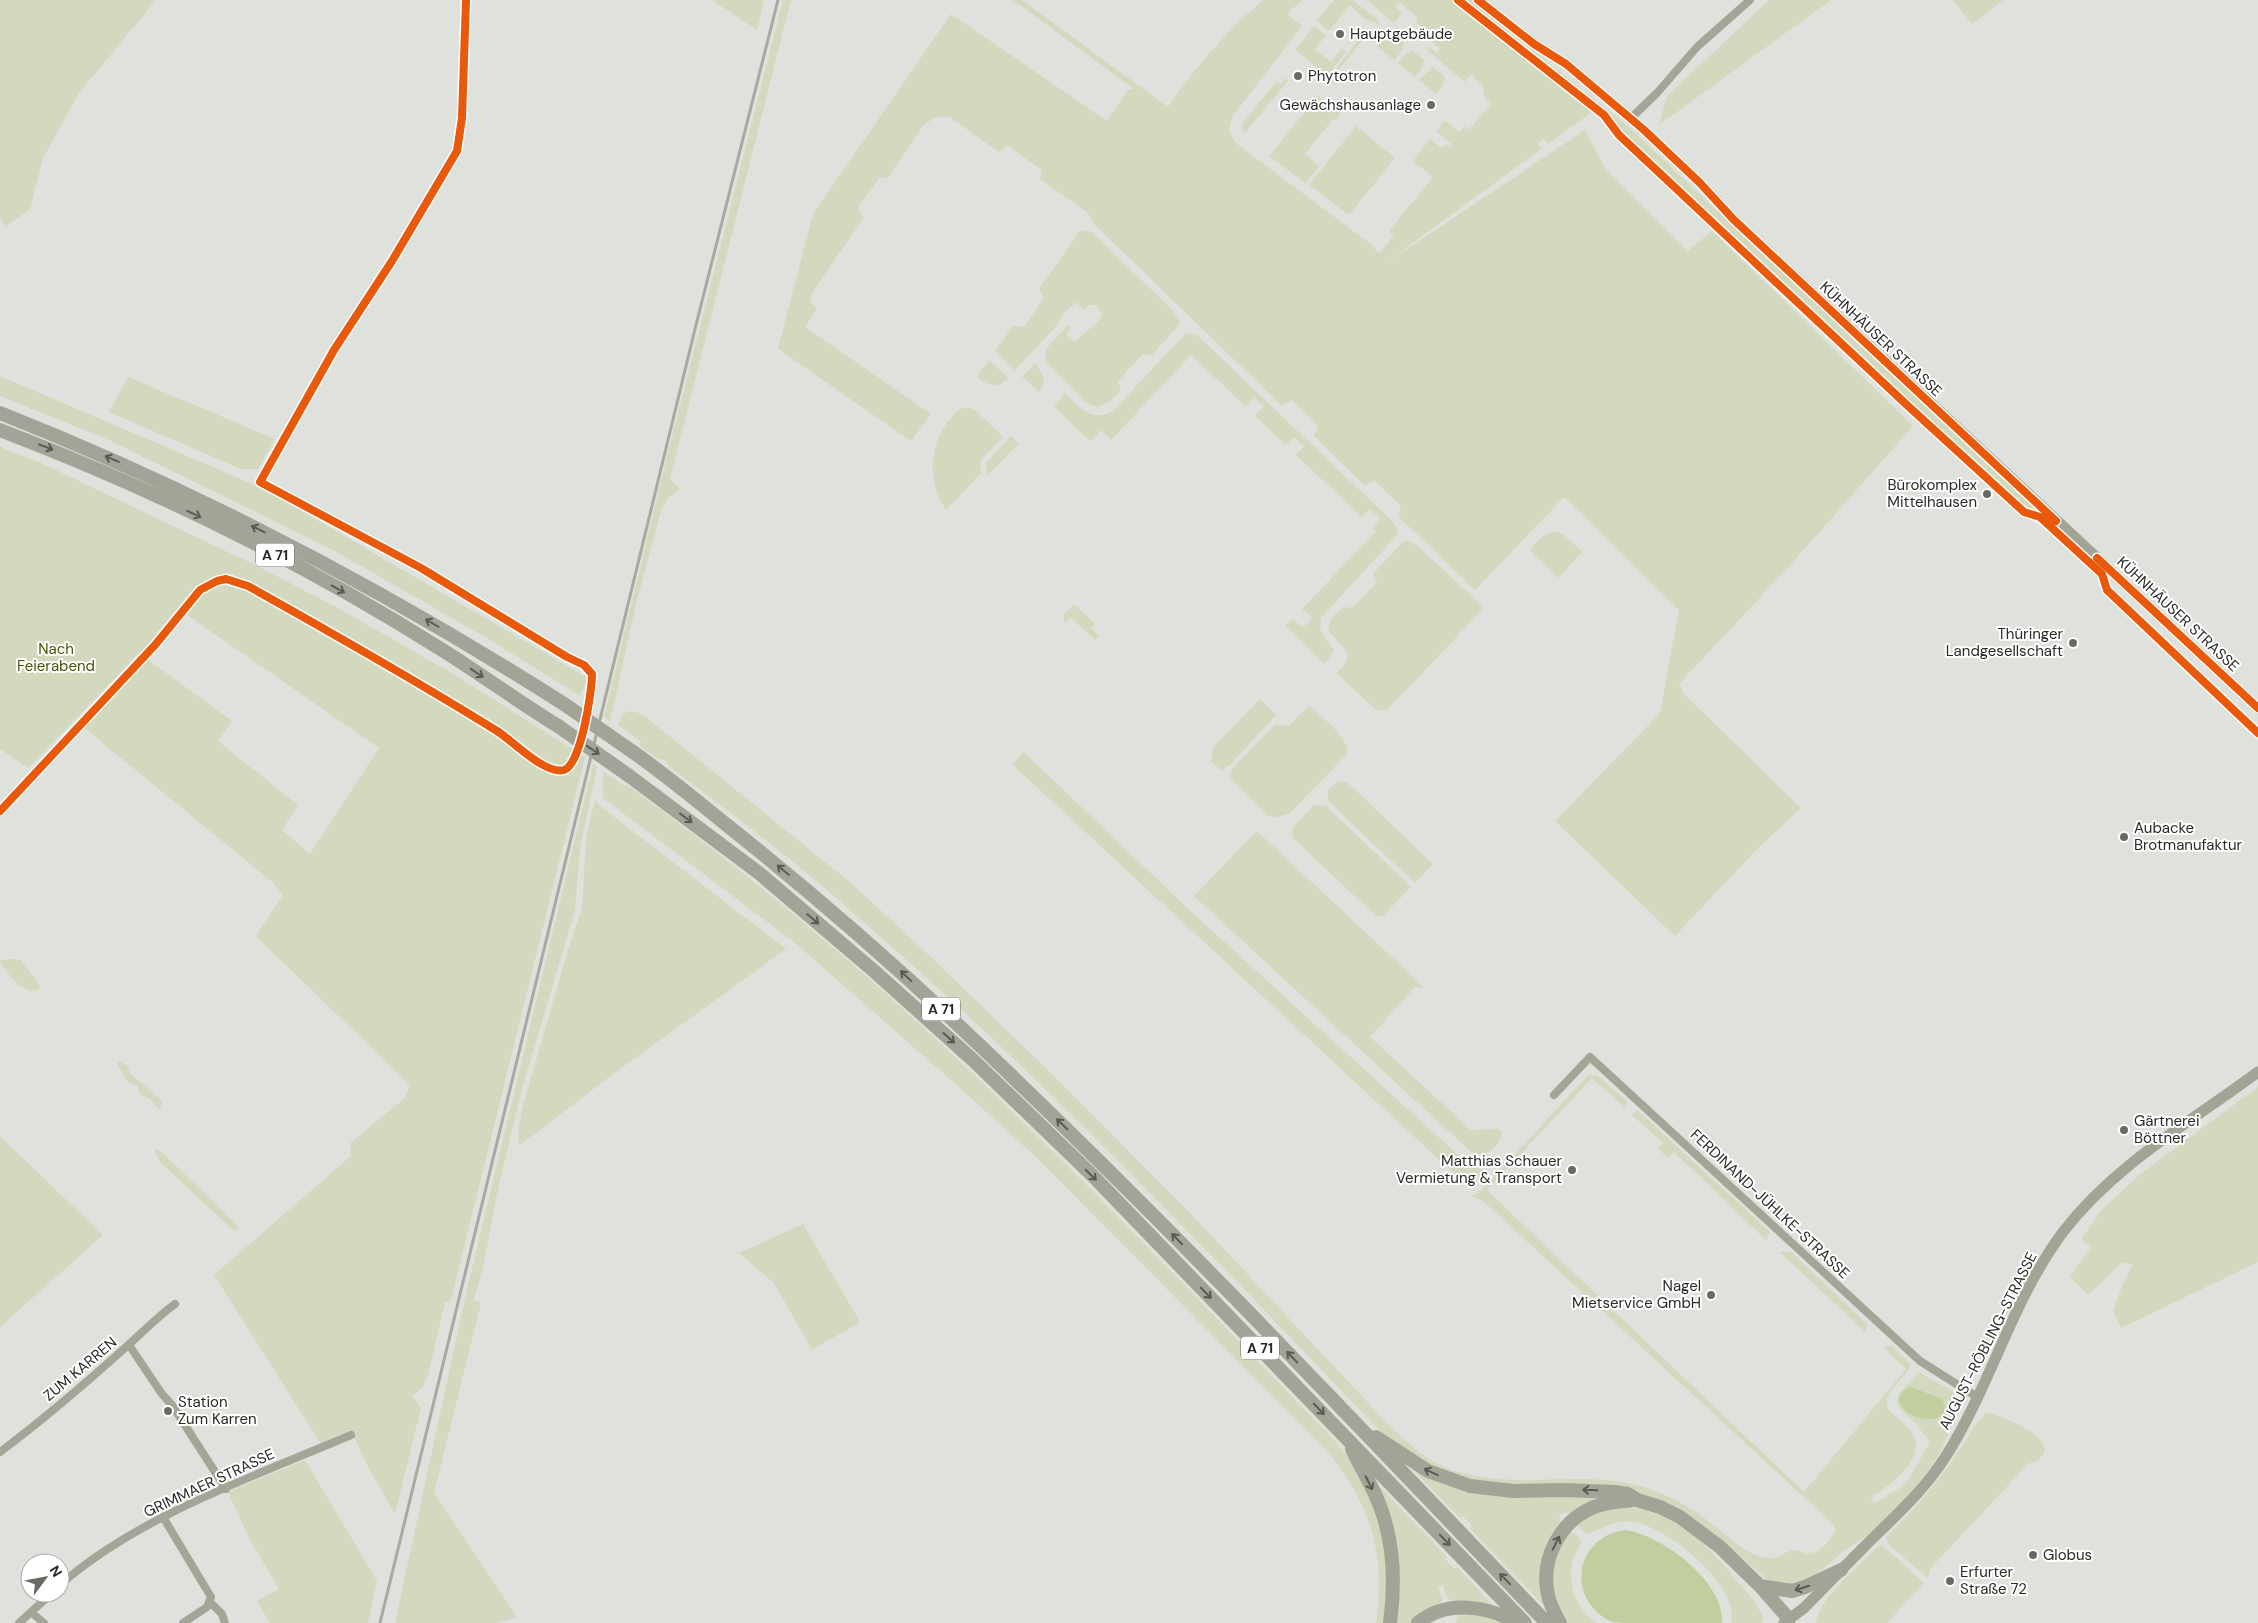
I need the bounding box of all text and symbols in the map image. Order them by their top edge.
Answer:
place label: Hauptgebäude [1350,24,1453,44]
marker: Hauptgebäude [1334,28,1346,40]
place label: Phytotron [1308,66,1376,86]
marker: Phytotron [1292,70,1304,82]
place label: Gewächshausanlage [1280,95,1421,115]
marker: Gewächshausanlage [1425,99,1437,111]
street label: KÜHNHÄUSER STRASSE [1816,277,1946,401]
one-way arrow [37,443,53,452]
one-way arrow [105,453,120,463]
place label: Bürokomplex Mittelhausen [1887,475,1978,512]
marker: Bürokomplex Mittelhausen [1981,488,1993,500]
one-way arrow [186,510,201,519]
one-way arrow [251,524,266,534]
road number: A 71 [256,544,294,566]
street label: KÜHNHÄUSER STRASSE [2113,552,2243,676]
one-way arrow [330,584,345,594]
one-way arrow [425,618,440,627]
place label: Thüringer Landgesellschaft [1946,624,2063,661]
marker: Thüringer Landgesellschaft [2067,637,2079,649]
park label: Nach Feierabend [17,639,95,676]
one-way arrow [470,668,484,678]
one-way arrow [586,745,600,755]
one-way arrow [679,813,693,823]
place label: Aubacke Brotmanufaktur [2134,818,2243,855]
marker: Aubacke Brotmanufaktur [2118,831,2130,843]
one-way arrow [777,865,790,876]
one-way arrow [807,913,820,924]
one-way arrow [900,970,912,982]
road number: A 71 [922,998,960,1021]
one-way arrow [942,1032,955,1043]
place label: Gärtnerei Böttner [2134,1111,2199,1148]
one-way arrow [1056,1118,1068,1130]
marker: Gärtnerei Böttner [2118,1124,2130,1136]
street label: FERDINAND-JÜHLKE-STRASSE [1686,1125,1854,1283]
place label: Matthias Schauer Vermietung & Transport [1396,1151,1562,1188]
marker: Matthias Schauer Vermietung & Transport [1566,1164,1578,1176]
one-way arrow [1085,1168,1097,1181]
one-way arrow [1171,1233,1183,1245]
street label: AUGUST-RÖBLING-STRASSE [1934,1249,2042,1433]
place label: Nagel Mietservice GmbH [1572,1276,1701,1313]
one-way arrow [1200,1286,1212,1299]
marker: Nagel Mietservice GmbH [1705,1289,1717,1301]
street label: ZUM KARREN [39,1332,121,1406]
road number: A 71 [1241,1336,1279,1360]
one-way arrow [1286,1351,1298,1363]
place label: Station Zum Karren [178,1392,257,1429]
one-way arrow [1313,1403,1325,1416]
marker: Station Zum Karren [162,1405,174,1417]
street label: GRIMMAER STRASSE [140,1444,278,1522]
one-way arrow [1423,1467,1438,1477]
one-way arrow [1365,1475,1375,1490]
one-way arrow [1582,1486,1598,1495]
one-way arrow [1438,1534,1451,1546]
one-way arrow [1552,1536,1561,1551]
place label: Globus [2043,1545,2092,1565]
marker: Globus [2027,1549,2039,1561]
north arrow [20,1553,70,1603]
text: N [46,1562,66,1580]
place label: Erfurter Straße 72 [1960,1562,2027,1599]
one-way arrow [1499,1573,1511,1585]
marker: Erfurter Straße 72 [1944,1575,1956,1587]
one-way arrow [1794,1583,1810,1593]

